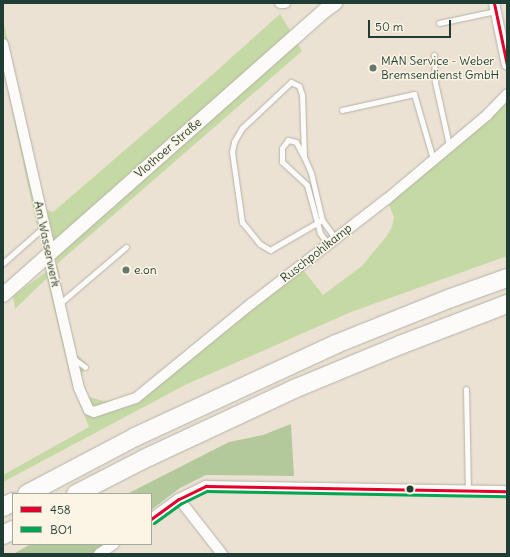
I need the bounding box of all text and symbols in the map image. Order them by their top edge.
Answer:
scale bar [370,12,453,38]
text: 50 m [375,19,403,34]
place label: MAN Service - Weber Bremsendienst GmbH [381,54,499,82]
marker: MAN Service - Weber Bremsendienst GmbH [368,63,378,73]
street label: Vlothoer Straße [132,115,204,181]
street label: Am Wasserwerk [31,200,63,288]
street label: Ruschpohlkamp [277,221,355,285]
place label: e.on [134,263,157,277]
marker: e.on [121,265,131,275]
unlabelled marker [405,484,415,494]
legend [12,493,152,545]
text: 458 [50,502,71,517]
text: BO1 [50,522,72,537]

